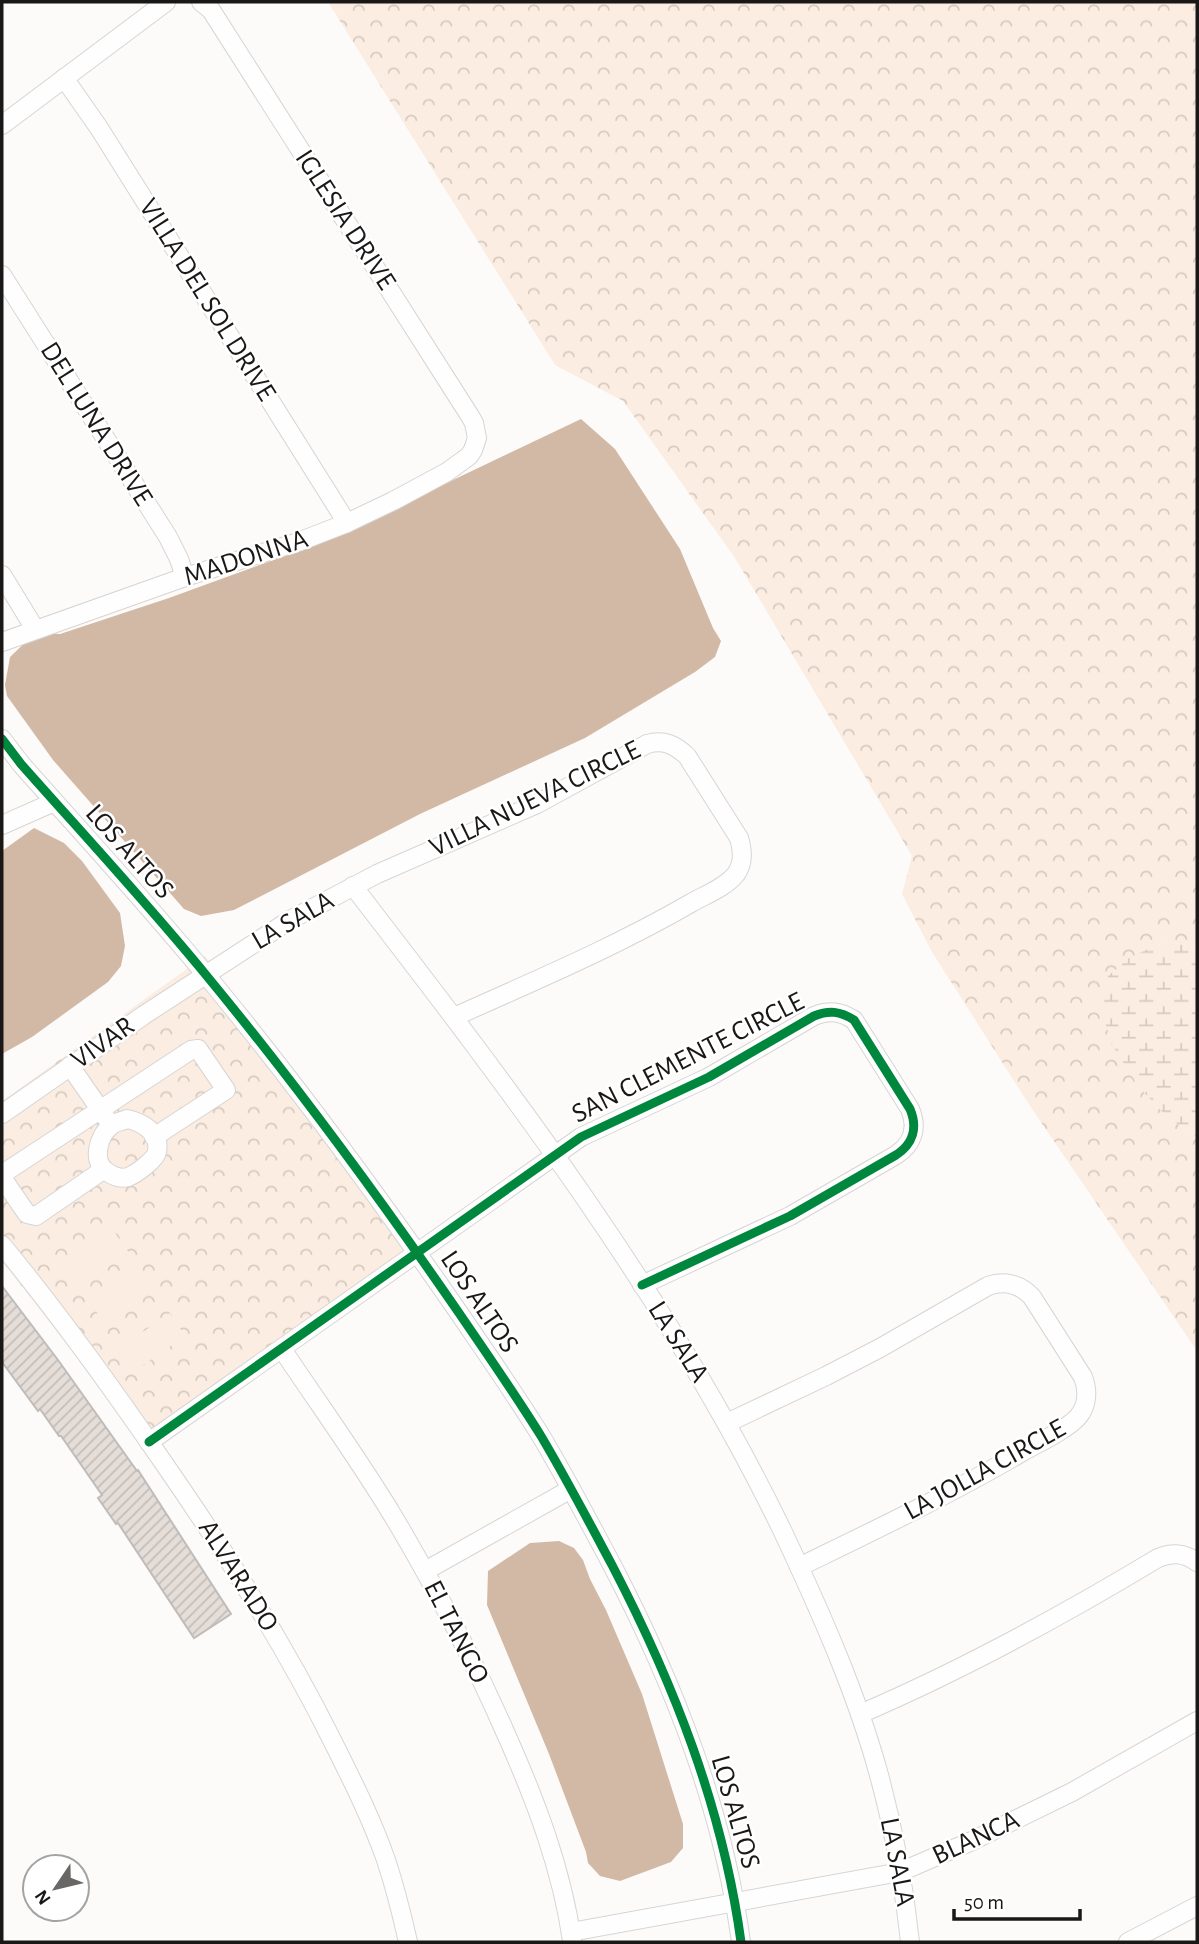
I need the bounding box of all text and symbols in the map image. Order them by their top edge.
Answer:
street label: IGLESIA DRIVE [290,145,400,295]
street label: VILLA DEL SOL DRIVE [134,194,280,406]
street label: DEL LUNA DRIVE [35,337,157,511]
street label: MADONNA [181,525,311,591]
street label: VILLA NUEVA CIRCLE [425,736,645,862]
street label: LOS ALTOS [80,799,178,905]
street label: LA SALA [247,886,339,956]
street label: SAN CLEMENTE CIRCLE [568,987,808,1129]
street label: VIVAR [66,1012,140,1074]
street label: LOS ALTOS [435,1246,523,1358]
street label: LA SALA [642,1297,714,1387]
street label: LA JOLLA CIRCLE [900,1414,1070,1526]
street label: ALVARADO [193,1515,283,1637]
street label: EL TANGO [418,1576,494,1688]
street label: LOS ALTOS [706,1752,764,1872]
street label: BLANCA [928,1806,1024,1870]
street label: LA SALA [875,1815,919,1909]
north arrow [21,1853,91,1923]
scale bar [954,1878,1080,1922]
text: N [32,1886,55,1908]
text: 50 m [964,1892,1004,1913]

